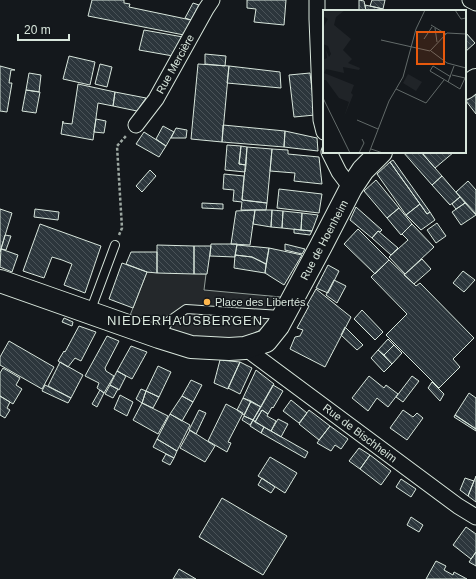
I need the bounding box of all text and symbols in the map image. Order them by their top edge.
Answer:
inset map [323,10,466,153]
scale bar [18,16,69,42]
text: 20 m [24,23,51,37]
street label: Rue Mercière [154,32,196,96]
street label: Rue de Hoenheim [298,198,350,282]
place label: Place des Libertés [215,296,306,308]
marker: Place des Libertés [202,297,212,307]
district label: NIEDERHAUSBERGEN [107,313,263,328]
street label: Rue de Bischheim [321,401,399,465]

